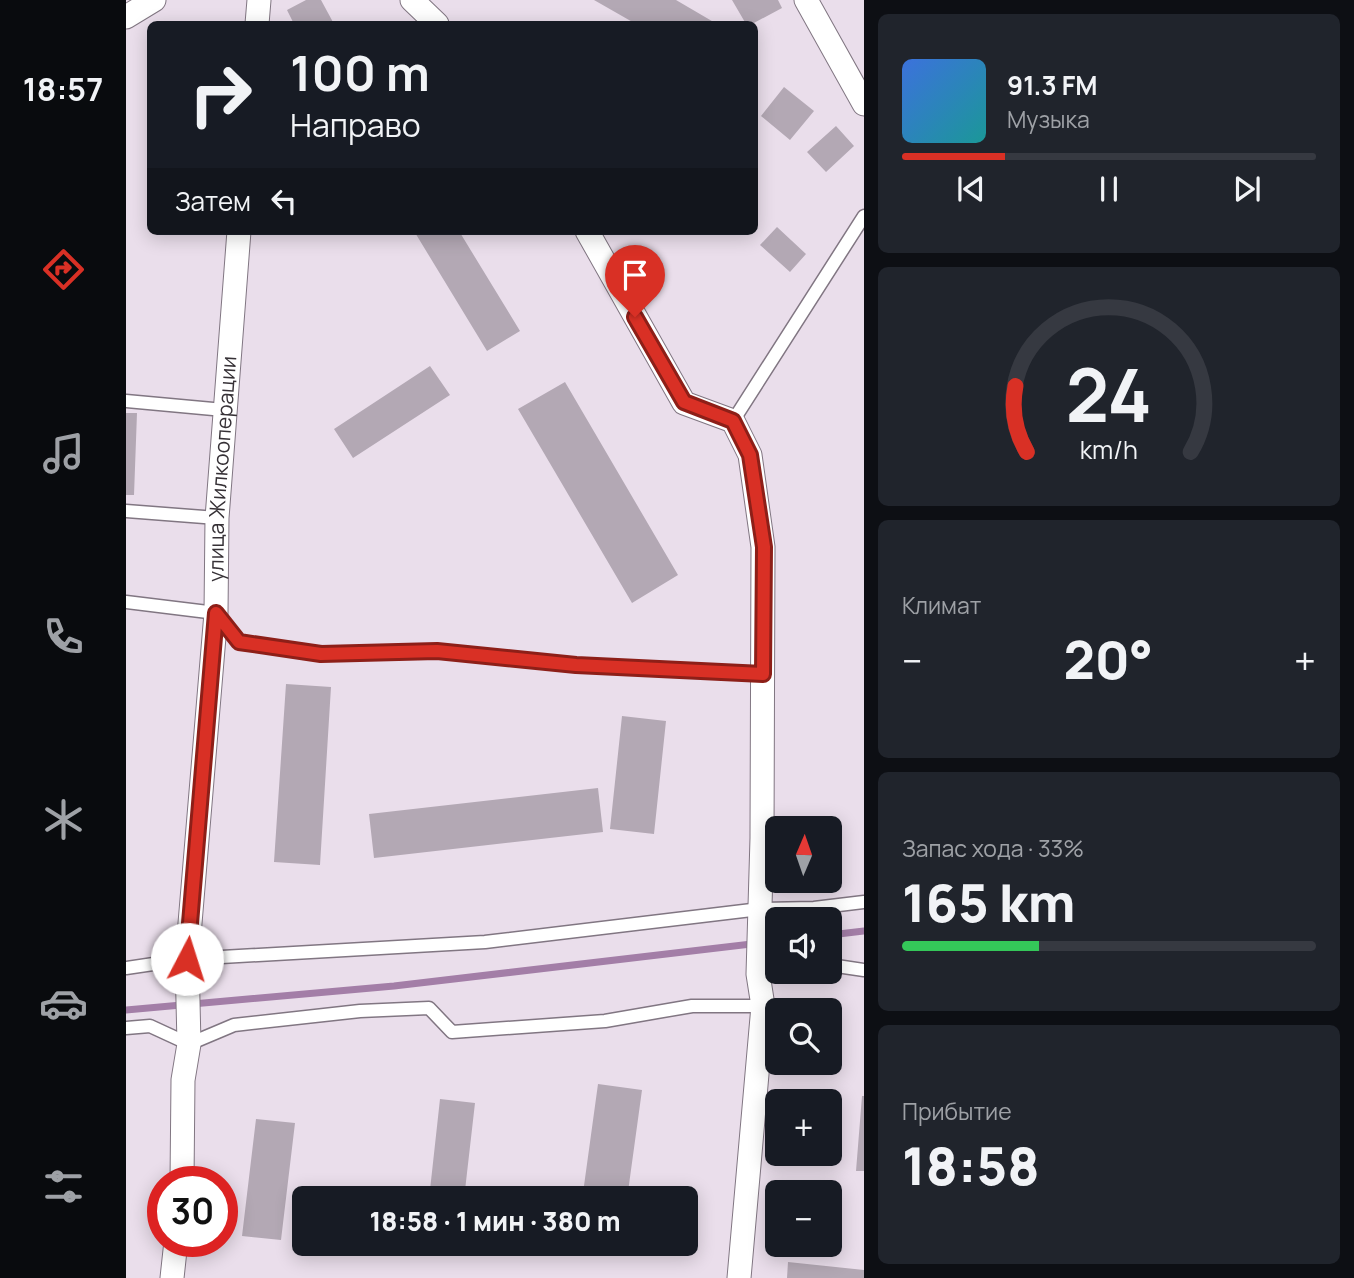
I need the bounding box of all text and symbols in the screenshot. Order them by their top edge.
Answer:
text: 100 m [290,39,430,106]
icon: right [175,49,266,140]
text: 18:57 [23,67,103,111]
text: 91.3 FM [1007,67,1098,103]
text: Направо [290,103,421,147]
text: Музыка [1007,103,1090,135]
icon: previous [952,170,990,208]
icon: pause [1090,170,1128,208]
icon: next [1228,170,1266,208]
icon: left [265,182,303,220]
text: Затем [175,183,251,219]
icon: directions [39,245,88,294]
pin [605,245,665,317]
icon: arrive [616,256,654,294]
text: 24 [1066,345,1152,445]
street label: улица Жилкооперации [201,355,242,582]
icon: music [39,429,88,478]
text: km/h [1080,432,1138,467]
text: Климат [902,589,981,621]
icon: phone [39,612,88,661]
text: 20° [1063,624,1153,695]
text: − [902,634,923,686]
text: + [1294,634,1316,686]
icon: climate [39,795,88,844]
north arrow [765,816,842,892]
map controls [765,816,842,1257]
text: Запас хода · 33% [902,832,1084,864]
text: 165 km [902,867,1075,938]
button: sound [765,907,842,984]
position arrow [150,922,224,996]
icon: car [39,979,88,1028]
button: search [765,998,842,1075]
button: + [765,1089,842,1166]
text: Прибытие [902,1095,1012,1127]
text: 18:58 [902,1130,1040,1201]
icon: filters [39,1162,88,1211]
speed limit sign: 30 [147,1166,238,1257]
button: − [765,1180,842,1257]
text: 18:58 · 1 мин · 380 m [370,1203,620,1239]

